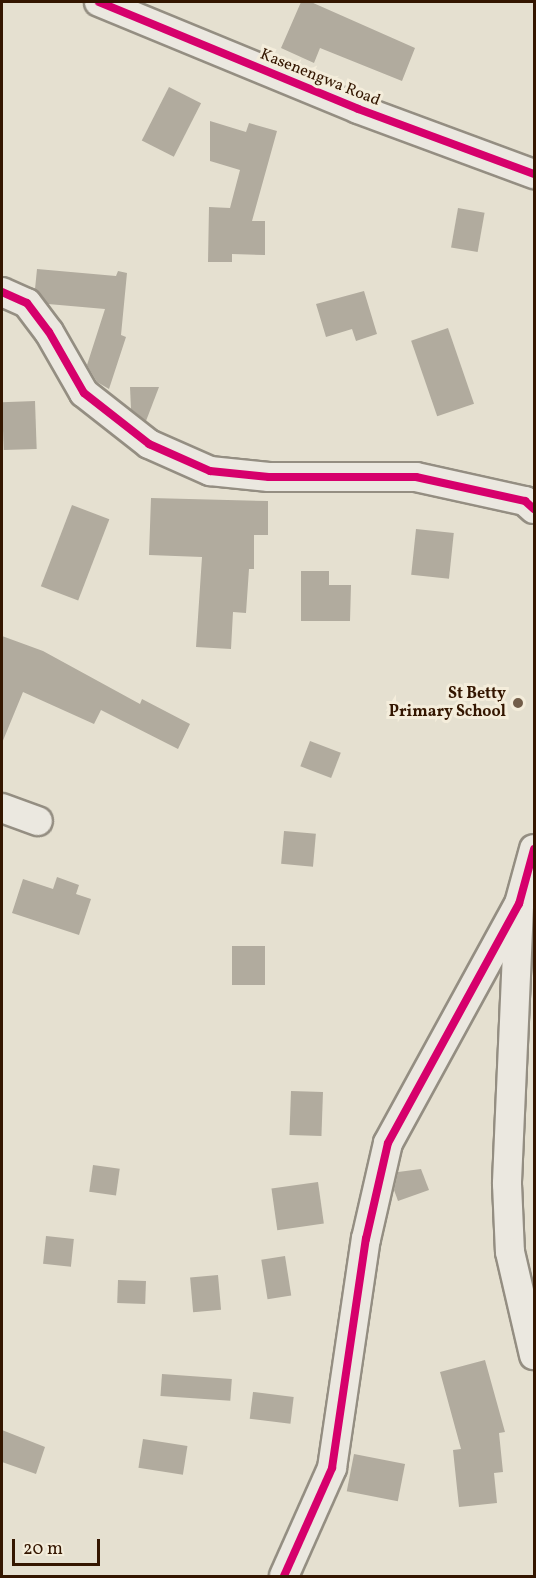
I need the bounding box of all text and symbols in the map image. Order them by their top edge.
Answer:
street label: Kasenengwa Road [257,45,383,111]
place label: St Betty Primary School [389,684,506,722]
marker: St Betty Primary School [511,696,525,710]
scale bar [15,1527,104,1565]
text: 20 m [23,1537,63,1562]

